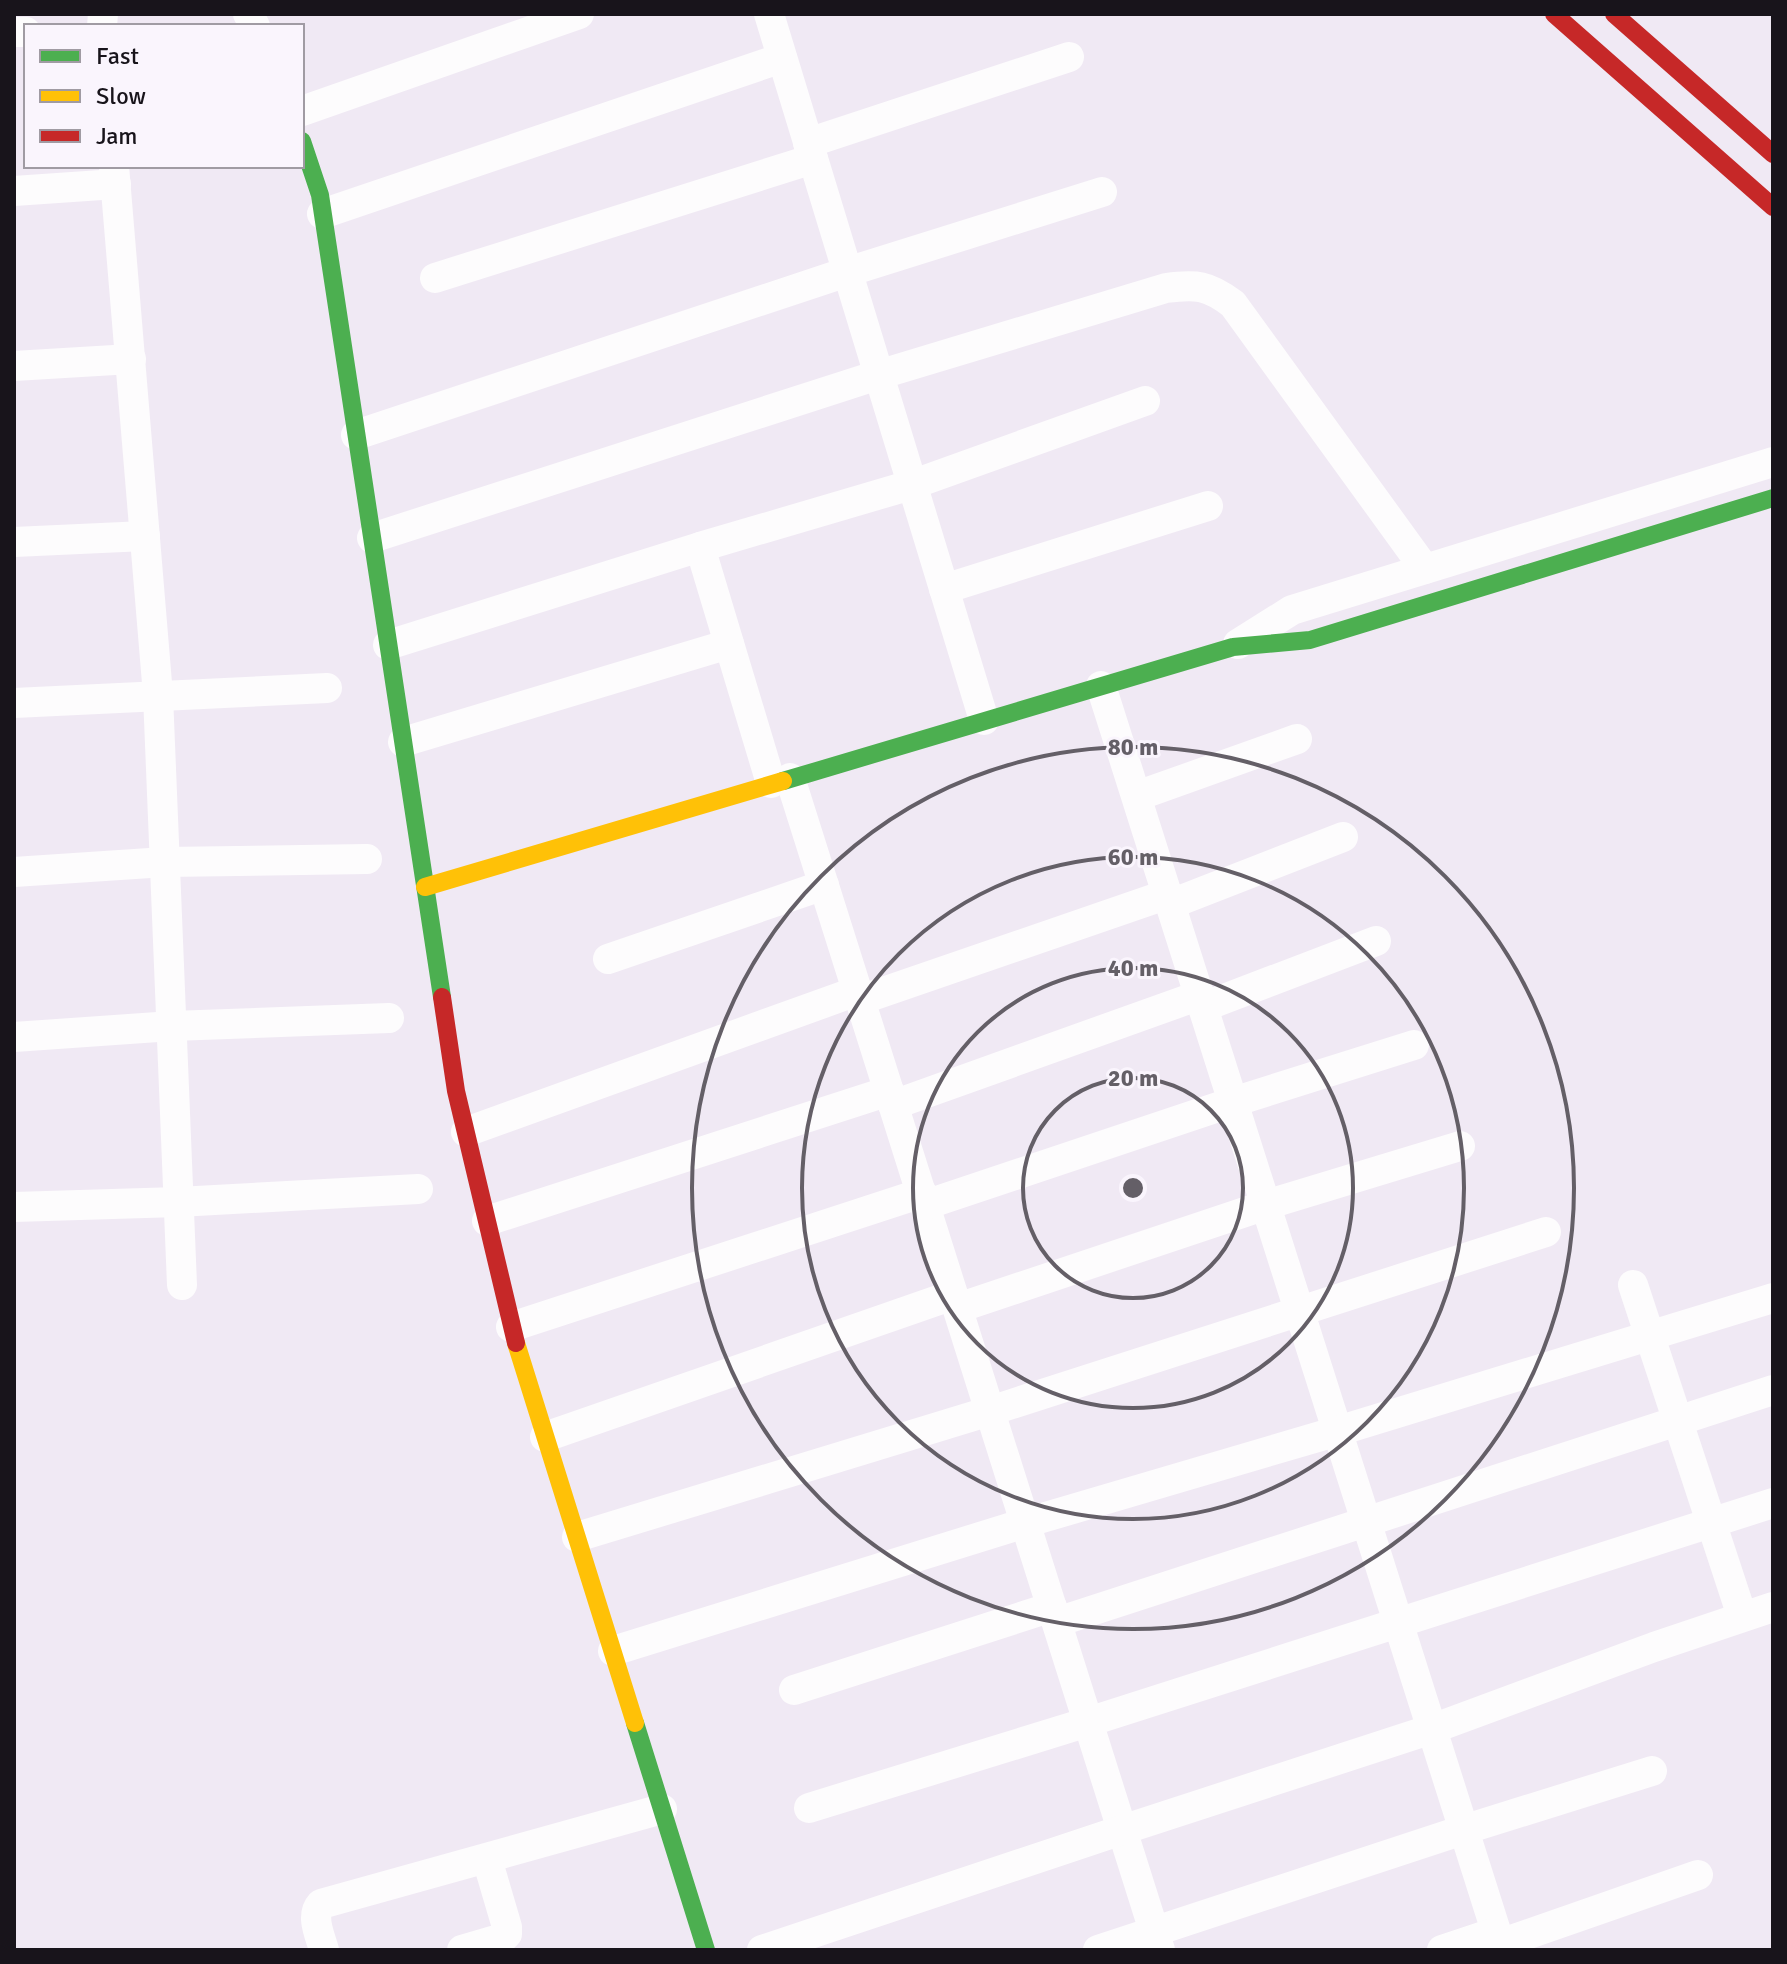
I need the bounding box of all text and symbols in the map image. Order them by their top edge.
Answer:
legend [24,24,304,168]
text: Fast [96,41,139,71]
text: Slow [96,81,146,111]
text: Jam [96,121,137,151]
text: 80 m [1108,732,1158,762]
text: 60 m [1108,842,1158,872]
text: 40 m [1108,953,1158,983]
text: 20 m [1108,1063,1158,1093]
centre of rings [1119,1174,1147,1202]

